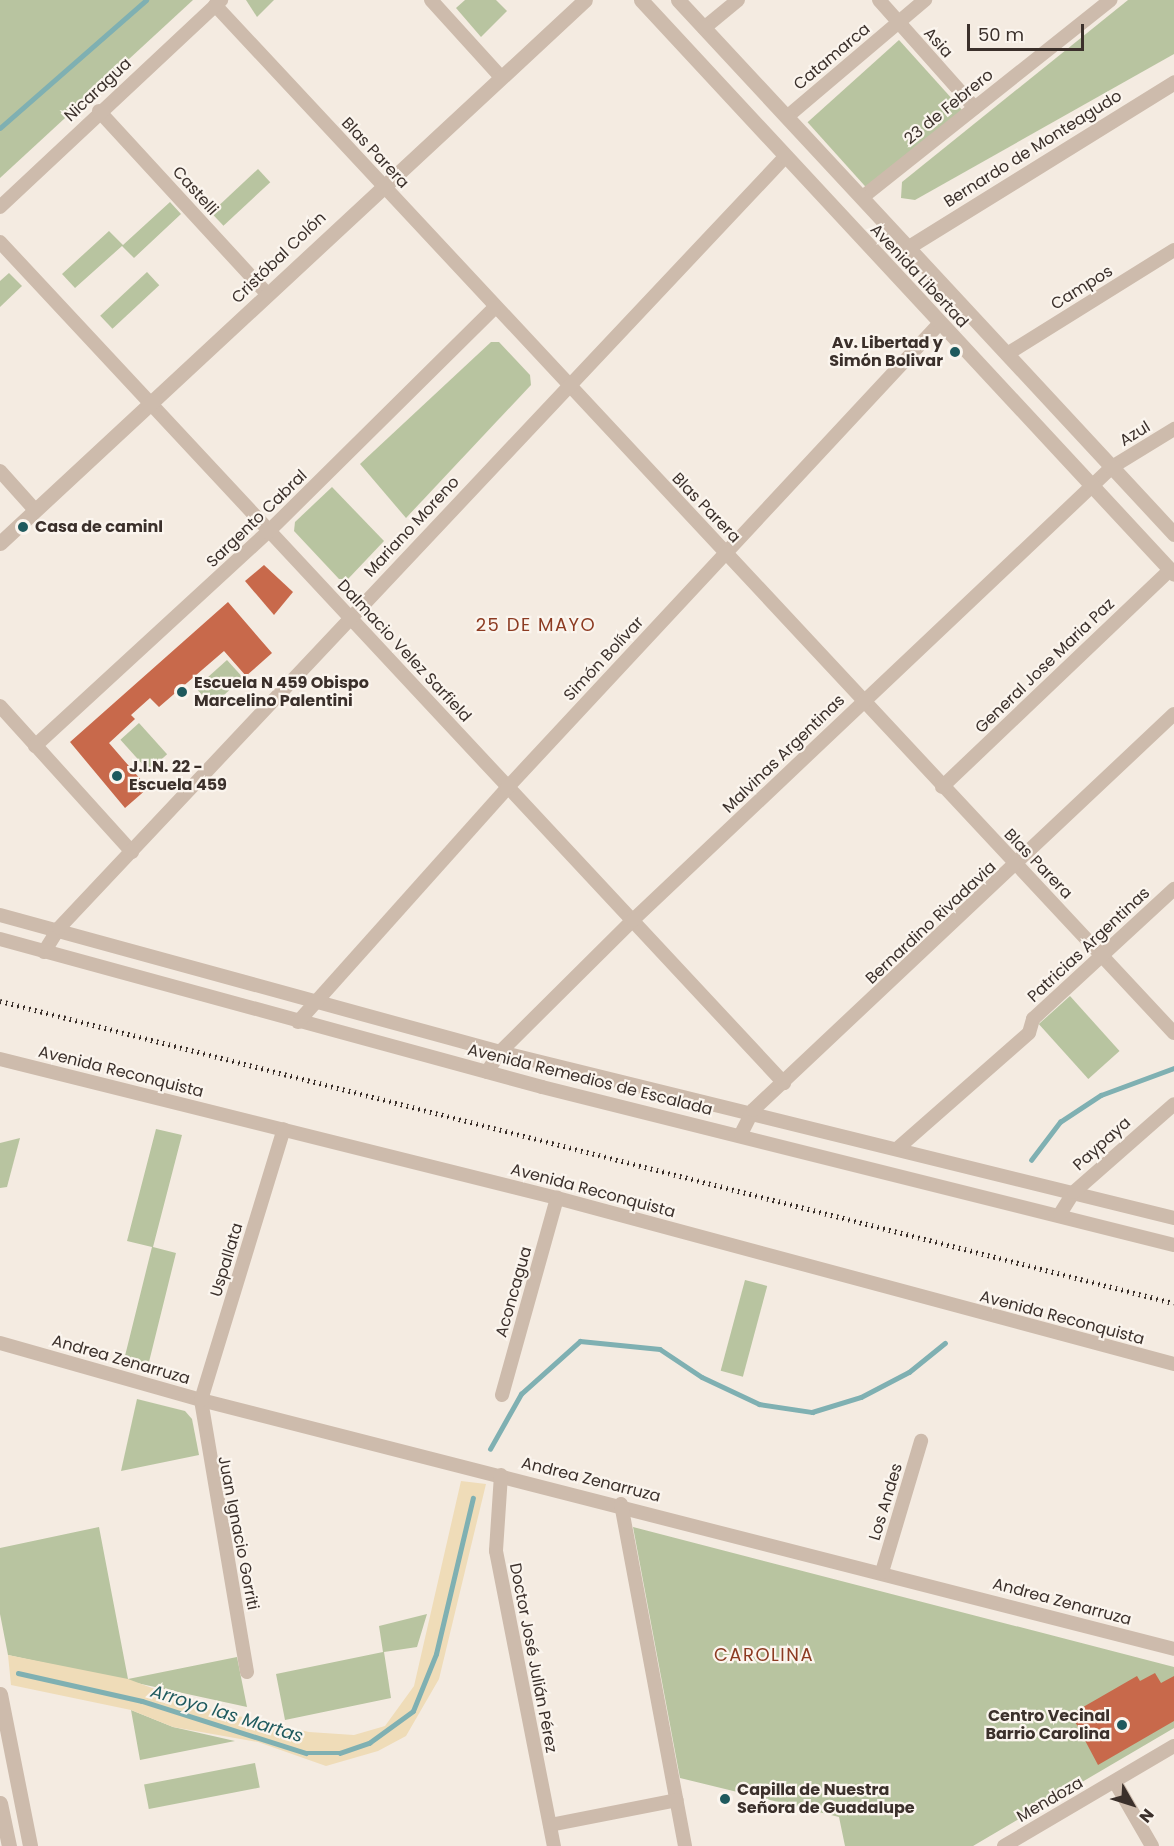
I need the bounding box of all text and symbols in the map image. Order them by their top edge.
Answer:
scale bar [970,12,1087,50]
street label: Catamarca [790,20,874,94]
text: 50 m [978,22,1024,47]
street label: Asia [920,24,956,62]
street label: Nicaragua [61,54,135,126]
street label: 23 de Febrero [901,65,997,149]
street label: Bernardo de Monteagudo [941,86,1125,212]
street label: Blas Parera [337,114,413,192]
street label: Castelli [168,163,222,219]
street label: Cristóbal Colón [228,208,330,308]
street label: Avenida Libertad [866,220,972,332]
street label: Campos [1048,262,1116,314]
place label: Av. Libertad y Simón Bolivar [829,333,943,371]
marker: Av. Libertad y Simón Bolivar [948,345,962,359]
street label: Azul [1116,417,1154,451]
street label: Sargento Cabral [203,466,311,572]
street label: Blas Parera [668,469,744,547]
street label: Mariano Moreno [360,473,464,581]
place label: Casa de caminl [35,517,163,537]
marker: Casa de caminl [16,520,30,534]
street label: Dalmacio Velez Sarfield [333,576,475,726]
street label: General Jose Maria Paz [972,595,1118,737]
street label: Simón Bolívar [560,613,648,705]
district label: 25 DE MAYO [476,614,596,636]
place label: Escuela N 459 Obispo Marcelino Palentini [194,673,369,711]
marker: Escuela N 459 Obispo Marcelino Palentini [175,685,189,699]
street label: Malvinas Argentinas [719,691,849,817]
place label: J.I.N. 22 - Escuela 459 [129,757,227,795]
marker: J.I.N. 22 - Escuela 459 [110,769,124,783]
street label: Blas Parera [1000,825,1076,903]
street label: Bernardino Rivadavia [862,858,1000,988]
street label: Patricias Argentinas [1024,883,1154,1007]
street label: Avenida Remedios de Escalada [465,1040,715,1120]
street label: Avenida Reconquista [36,1042,206,1102]
street label: Paypaya [1069,1113,1135,1175]
street label: Avenida Reconquista [509,1160,677,1222]
street label: Uspallata [207,1221,247,1299]
street label: Aconcagua [492,1244,536,1340]
street label: Avenida Reconquista [978,1287,1146,1349]
street label: Andrea Zenarruza [50,1331,192,1389]
street label: Andrea Zenarruza [519,1453,663,1507]
street label: Juan Ignacio Gorriti [214,1454,262,1612]
street label: Los Andes [865,1461,907,1543]
street label: Doctor José Julián Pérez [505,1561,561,1755]
street label: Andrea Zenarruza [991,1574,1133,1630]
district label: CAROLINA [714,1644,814,1666]
water label: Arroyo las Martas [148,1681,306,1747]
place label: Centro Vecinal Barrio Carolina [985,1706,1110,1744]
marker: Centro Vecinal Barrio Carolina [1115,1718,1129,1732]
street label: Mendoza [1014,1773,1086,1827]
north arrow [1102,1774,1162,1834]
place label: Capilla de Nuestra Señora de Guadalupe [737,1780,915,1818]
marker: Capilla de Nuestra Señora de Guadalupe [718,1792,732,1806]
text: N [1134,1804,1159,1828]

